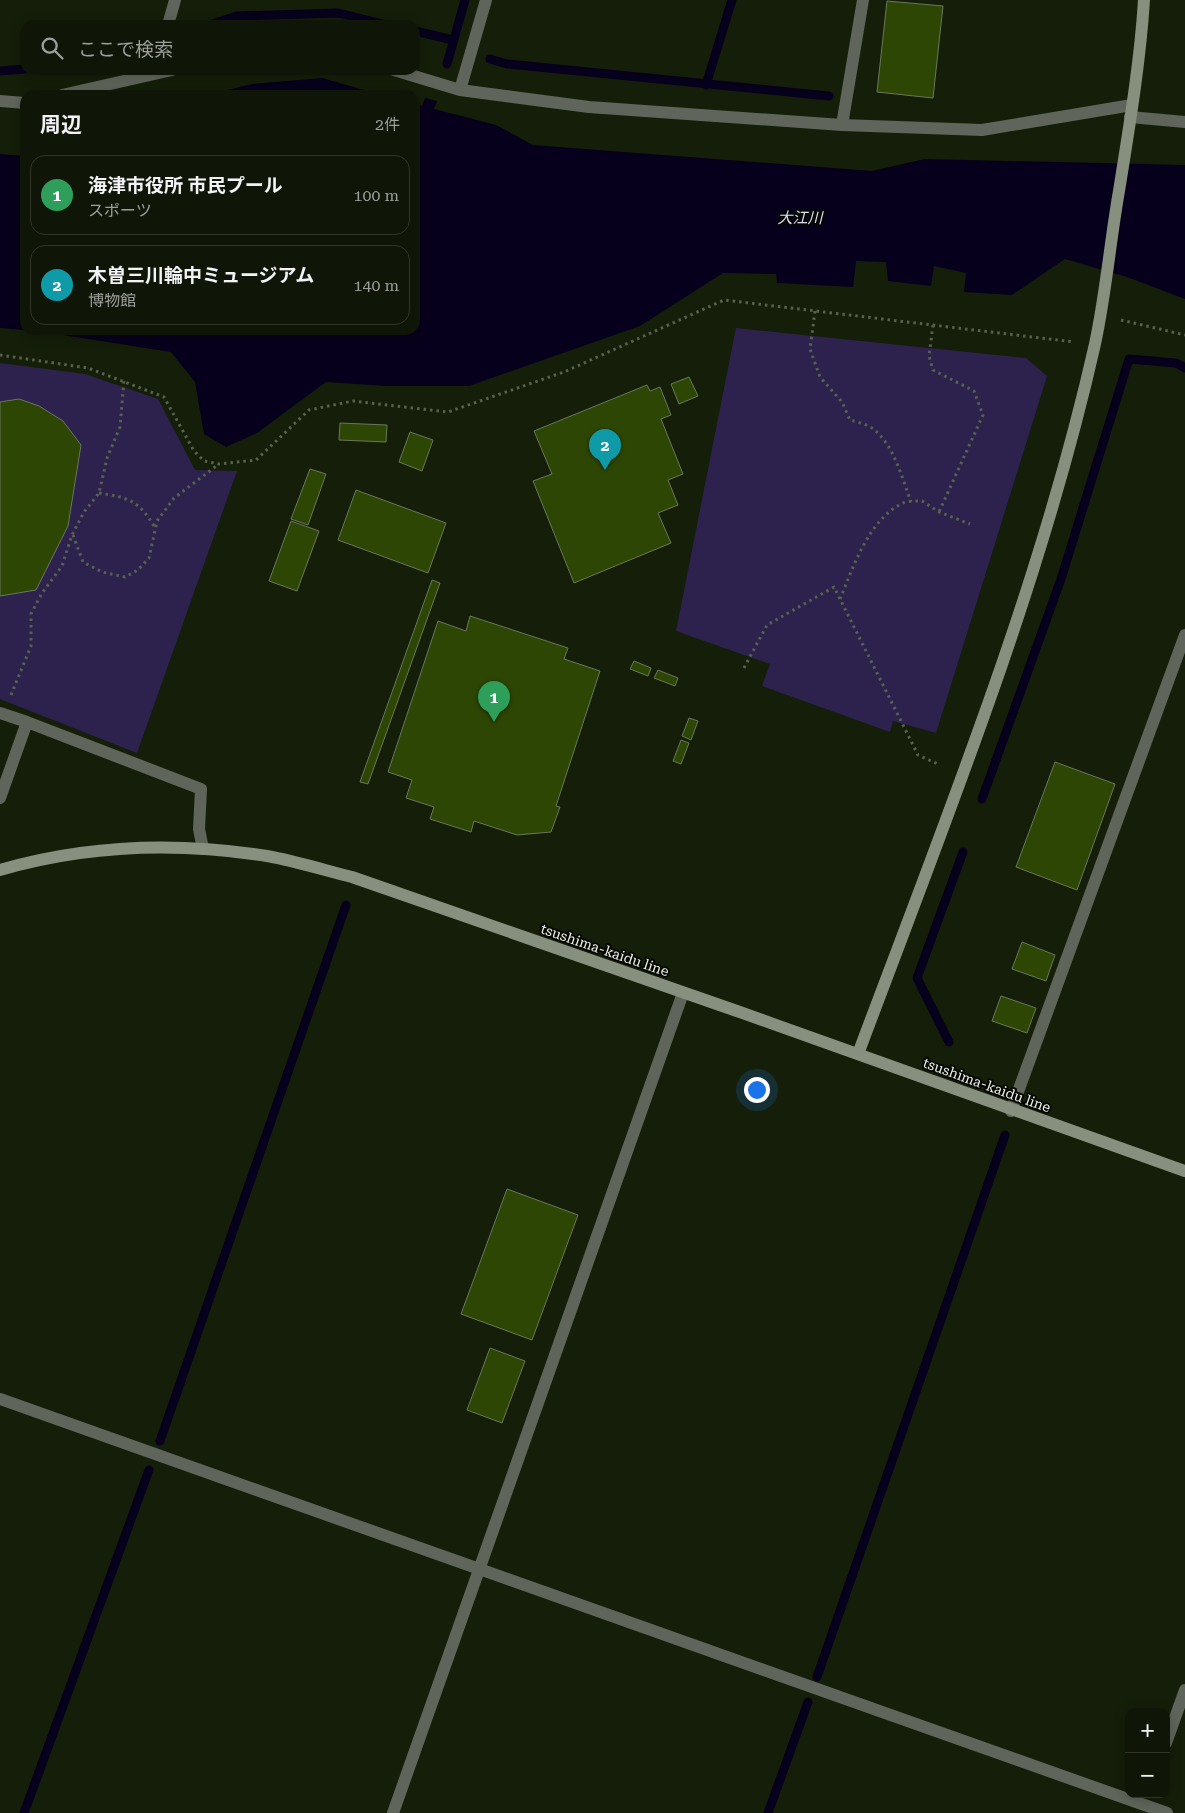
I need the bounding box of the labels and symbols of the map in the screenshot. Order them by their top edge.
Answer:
water label: 大江川 [777,209,824,227]
pin: 2 [589,429,621,470]
pin: 1 [478,681,510,722]
street label: tsushima-kaidu line [539,921,671,980]
street label: tsushima-kaidu line [921,1054,1053,1116]
your location [744,1077,770,1103]

